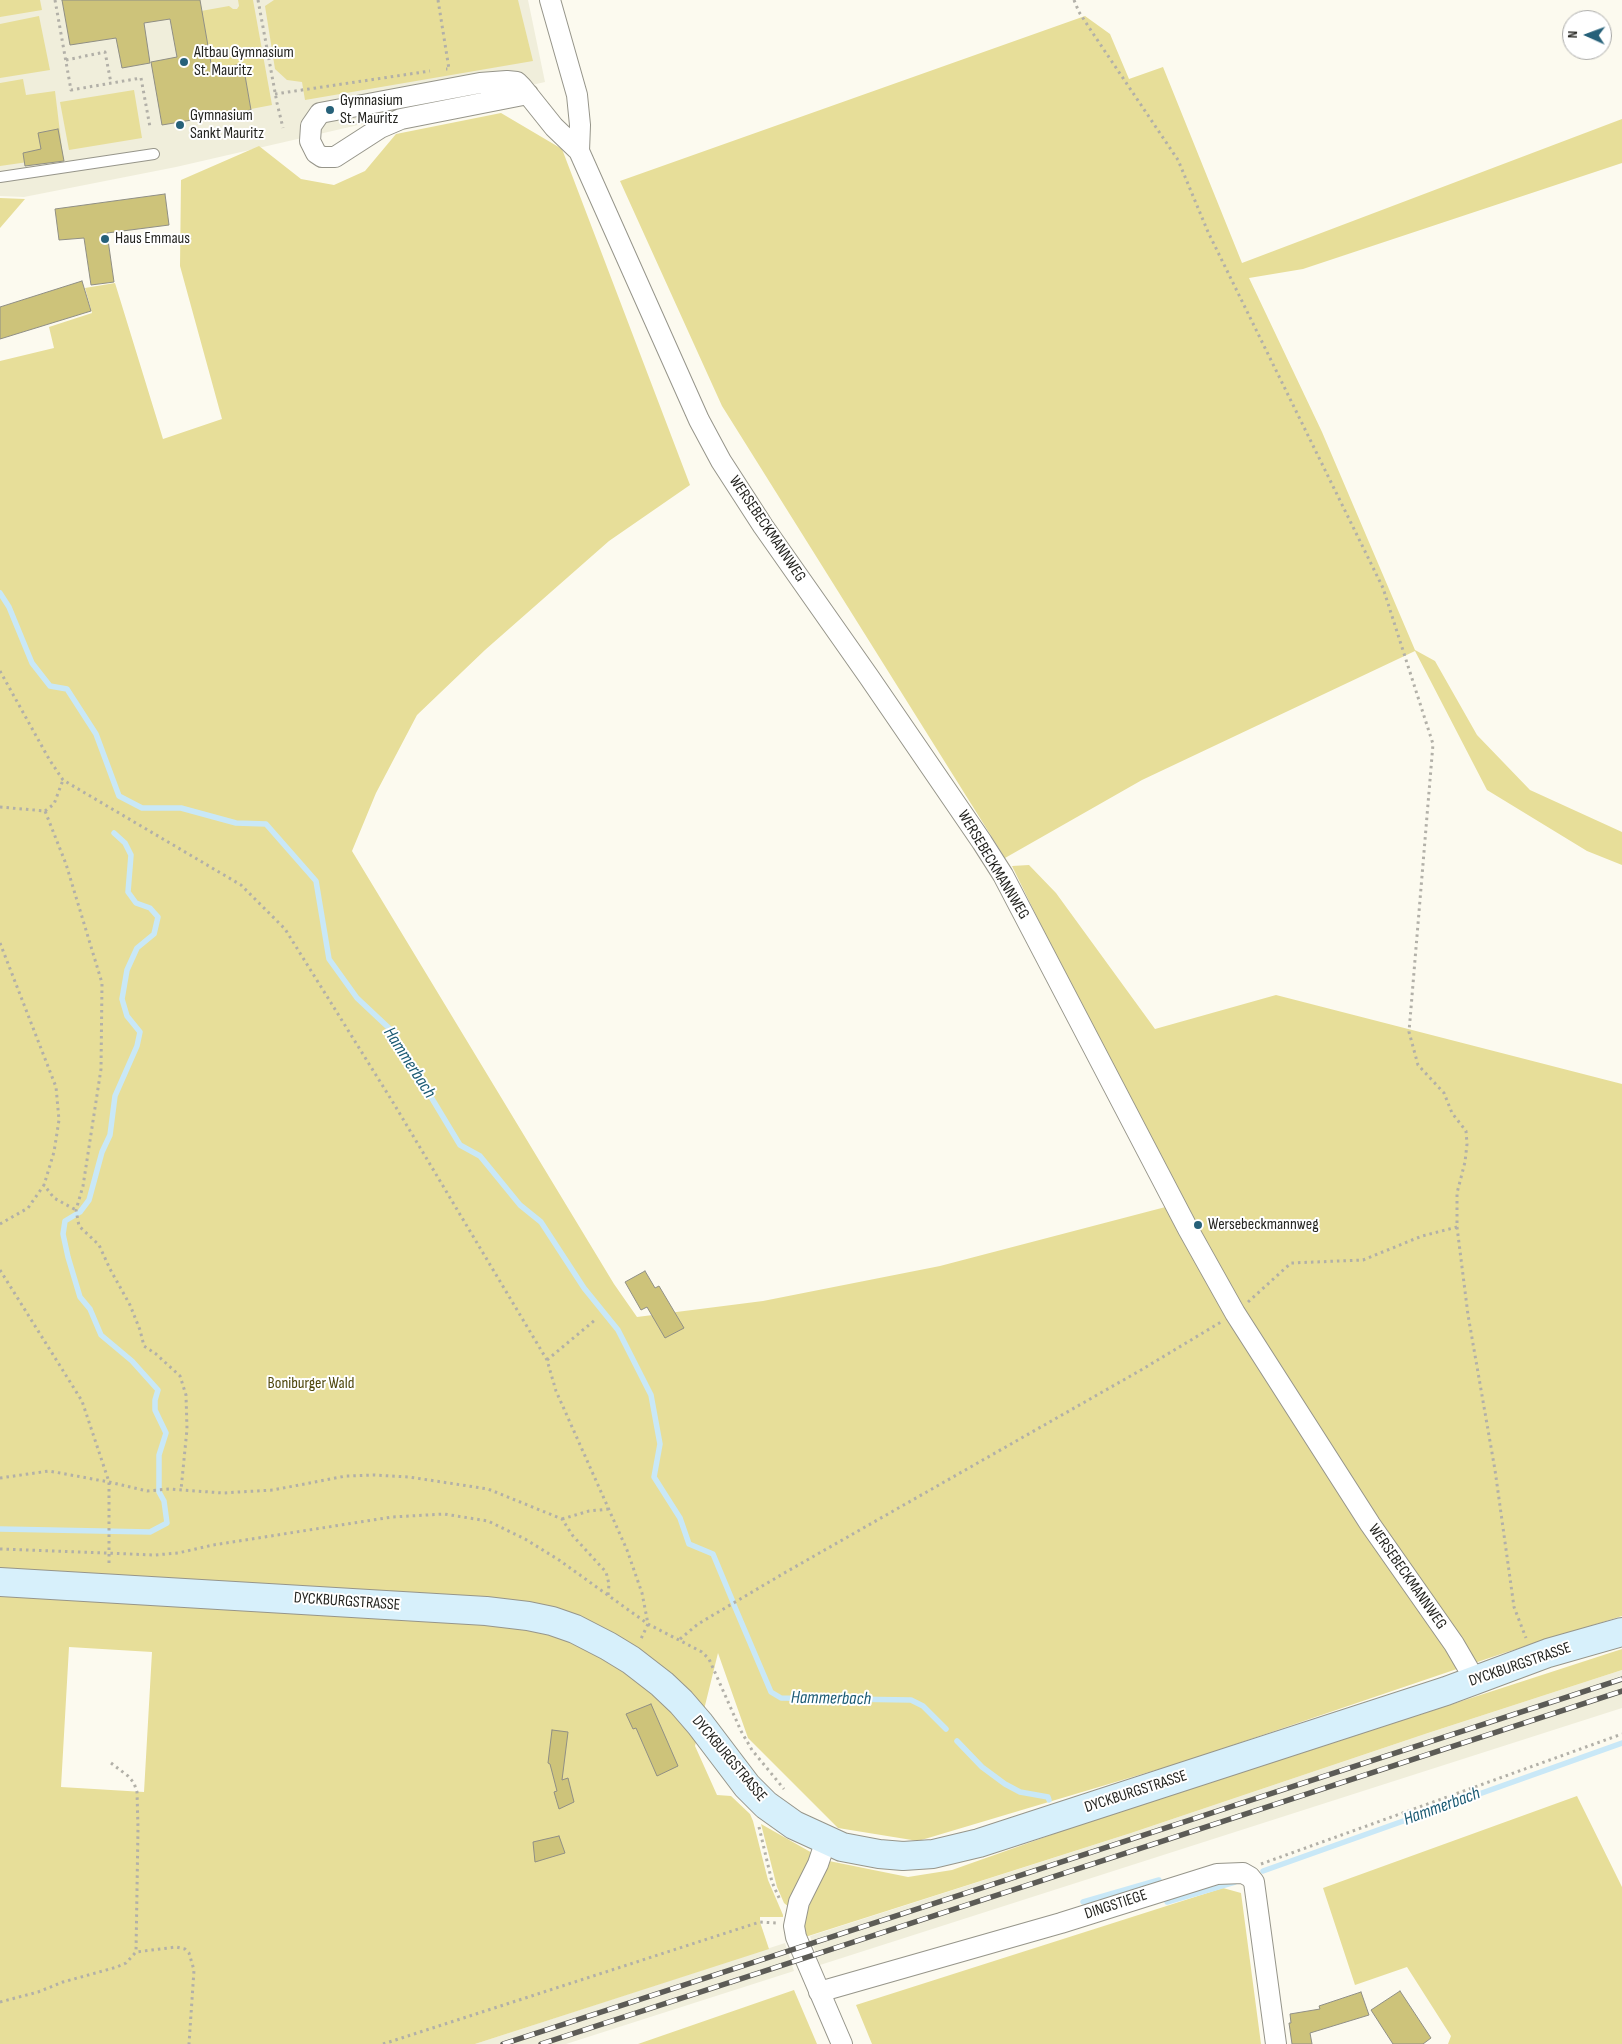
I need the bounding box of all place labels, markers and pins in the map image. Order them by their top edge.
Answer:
place label: Altbau Gymnasium St. Mauritz [194,43,294,81]
marker: Altbau Gymnasium St. Mauritz [178,56,190,68]
place label: Gymnasium St. Mauritz [340,91,403,129]
marker: Gymnasium St. Mauritz [324,104,336,116]
place label: Gymnasium Sankt Mauritz [190,106,264,144]
marker: Gymnasium Sankt Mauritz [174,119,186,131]
place label: Haus Emmaus [115,229,190,249]
marker: Haus Emmaus [99,233,111,245]
place label: Wersebeckmannweg [1208,1215,1319,1235]
marker: Wersebeckmannweg [1192,1219,1204,1231]

